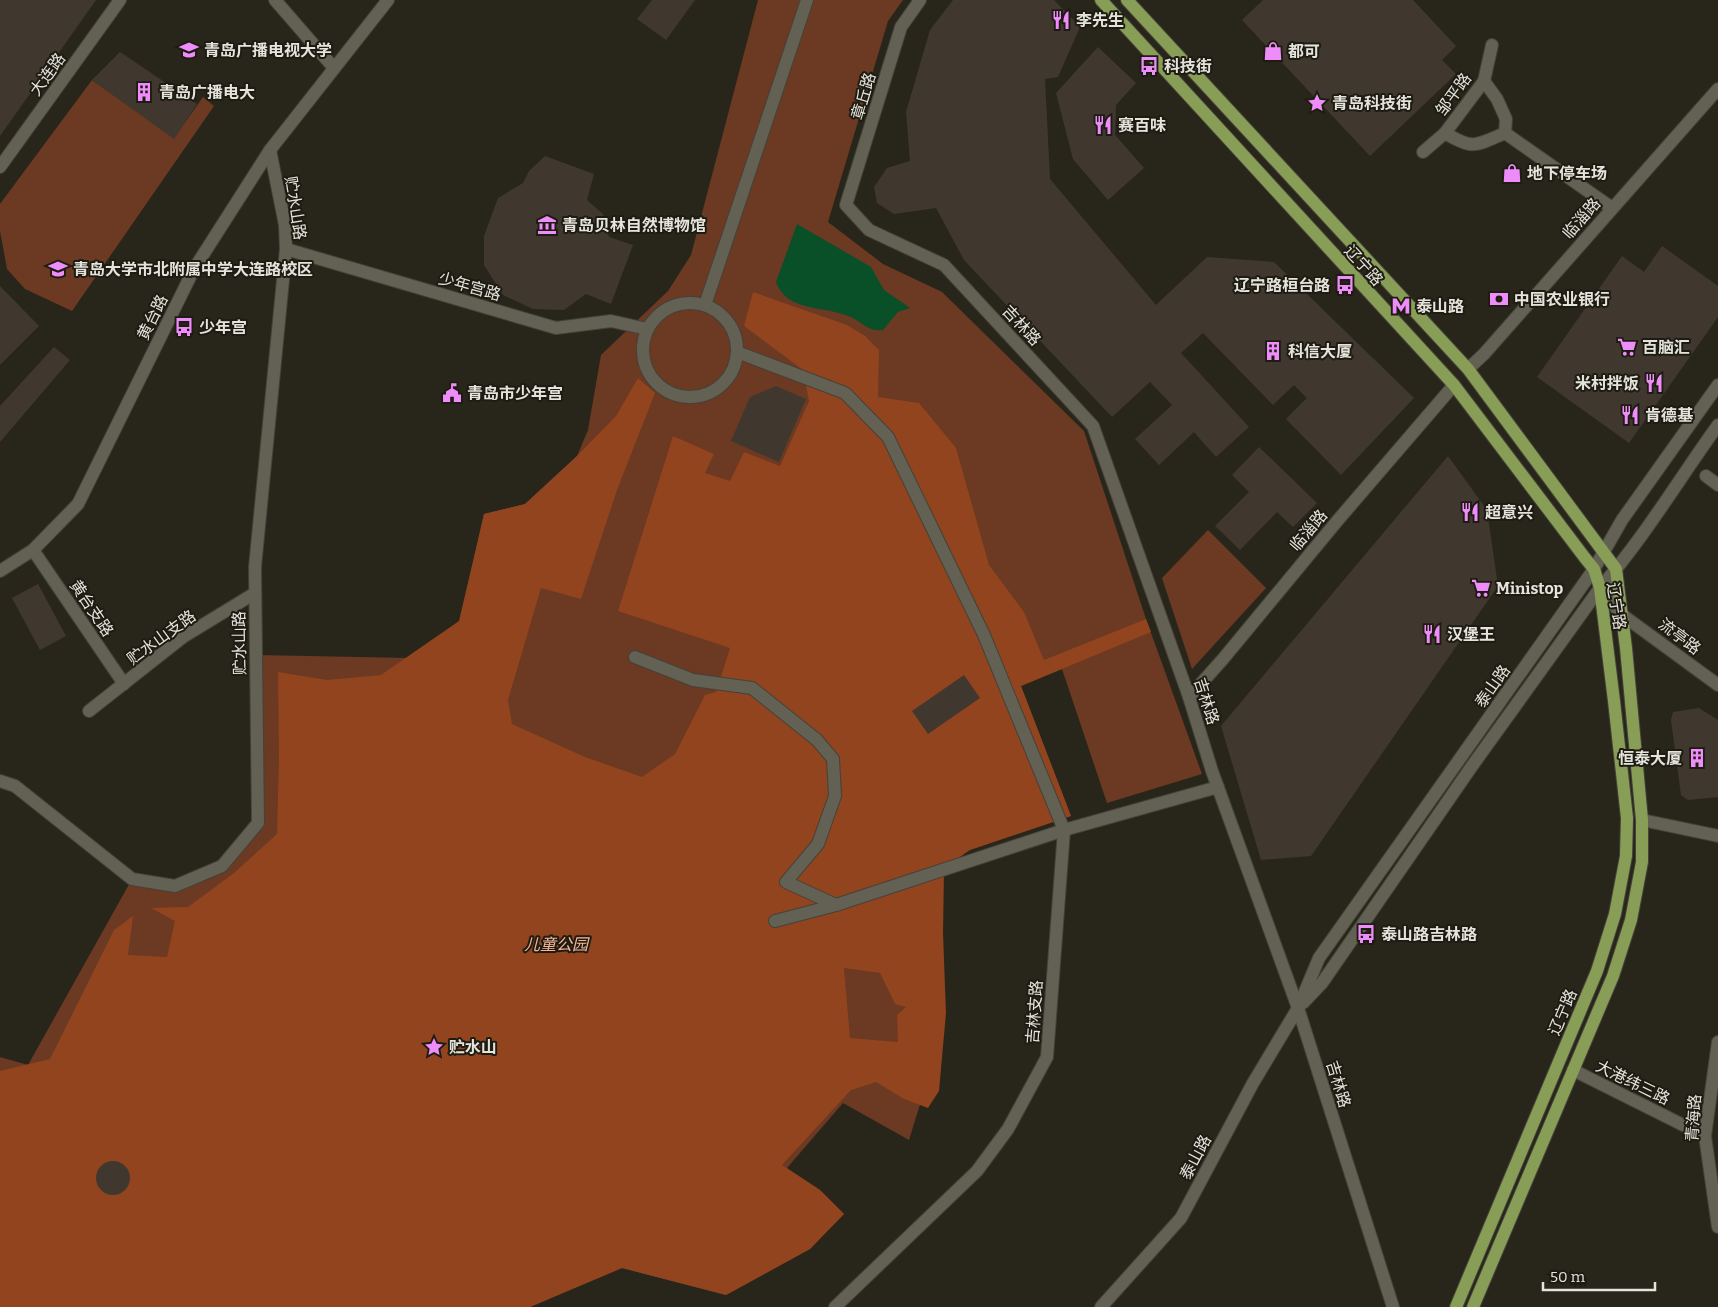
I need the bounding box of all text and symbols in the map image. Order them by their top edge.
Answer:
restaurant icon: 李先生 [1050,9,1072,31]
place label: 李先生 [1076,11,1124,30]
school or university icon: 青岛广播电视大学 [178,39,200,61]
shop icon: 都可 [1262,40,1284,62]
place label: 青岛广播电视大学 [204,41,332,60]
place label: 都可 [1288,42,1320,61]
street label: 大连路 [26,49,69,99]
bus stop icon: 科技街 [1138,55,1160,77]
place label: 科技街 [1164,57,1212,76]
street label: 邹平路 [1432,69,1475,119]
street label: 章丘路 [847,70,880,122]
building icon: 青岛广播电大 [133,81,155,103]
place label: 青岛广播电大 [159,83,255,102]
place icon: 青岛科技街 [1306,92,1328,114]
place label: 青岛科技街 [1332,94,1412,113]
restaurant icon: 赛百味 [1092,114,1114,136]
place label: 赛百味 [1118,116,1166,135]
shop icon: 地下停车场 [1501,162,1523,184]
place label: 地下停车场 [1527,164,1607,183]
street label: 贮水山路 [281,175,310,241]
street label: 临淄路 [1558,194,1604,243]
museum icon: 青岛贝林自然博物馆 [536,214,558,236]
place label: 青岛贝林自然博物馆 [562,216,706,235]
street label: 辽宁路 [1341,241,1387,290]
school or university icon: 青岛大学市北附属中学大连路校区 [47,258,69,280]
place label: 青岛大学市北附属中学大连路校区 [73,260,313,279]
street label: 少年宫路 [436,269,503,304]
bus stop icon: 辽宁路桓台路 [1334,274,1356,296]
place label: 辽宁路桓台路 [1234,276,1330,295]
bank icon: 中国农业银行 [1488,288,1510,310]
place label: 中国农业银行 [1514,290,1610,309]
street label: 黄台路 [133,291,172,343]
metro station icon: 泰山路 [1390,295,1412,317]
place label: 泰山路 [1416,297,1464,316]
street label: 吉林路 [998,301,1045,349]
bus stop icon: 少年宫 [173,316,195,338]
place label: 少年宫 [199,318,247,337]
supermarket icon: 百脑汇 [1616,336,1638,358]
place label: 百脑汇 [1642,338,1690,357]
building icon: 科信大厦 [1262,340,1284,362]
place label: 科信大厦 [1288,342,1352,361]
restaurant icon: 米村拌饭 [1643,372,1665,394]
place label: 米村拌饭 [1575,374,1639,393]
public building icon: 青岛市少年宫 [441,382,463,404]
place label: 青岛市少年宫 [467,384,563,403]
restaurant icon: 肯德基 [1619,404,1641,426]
place label: 肯德基 [1645,406,1694,425]
restaurant icon: 超意兴 [1459,501,1481,523]
place label: 超意兴 [1485,503,1533,522]
street label: 临淄路 [1286,506,1331,555]
street label: 黄台支路 [66,576,117,640]
supermarket icon: Ministop [1470,577,1492,599]
place label: Ministop [1496,579,1564,598]
street label: 辽宁路 [1603,581,1630,631]
street label: 贮水山支路 [123,606,199,669]
street label: 贮水山路 [229,611,250,675]
street label: 流亭路 [1655,614,1705,658]
restaurant icon: 汉堡王 [1421,623,1443,645]
place label: 汉堡王 [1447,625,1495,644]
street label: 泰山路 [1471,661,1514,711]
street label: 吉林路 [1190,675,1223,727]
building icon: 恒泰大厦 [1686,747,1708,769]
place label: 恒泰大厦 [1618,749,1682,768]
bus stop icon: 泰山路吉林路 [1355,923,1377,945]
place label: 泰山路吉林路 [1381,925,1477,944]
park label: 儿童公园 [524,935,590,954]
street label: 吉林支路 [1023,979,1046,1045]
street label: 辽宁路 [1544,986,1581,1038]
place icon: 贮水山 [423,1036,445,1058]
place label: 贮水山 [449,1038,497,1057]
street label: 大港纬三路 [1593,1056,1673,1109]
street label: 吉林路 [1322,1058,1355,1110]
street label: 青海路 [1682,1093,1705,1143]
street label: 泰山路 [1176,1132,1215,1183]
scale bar [1543,1260,1656,1292]
text: 50 m [1550,1268,1586,1286]

